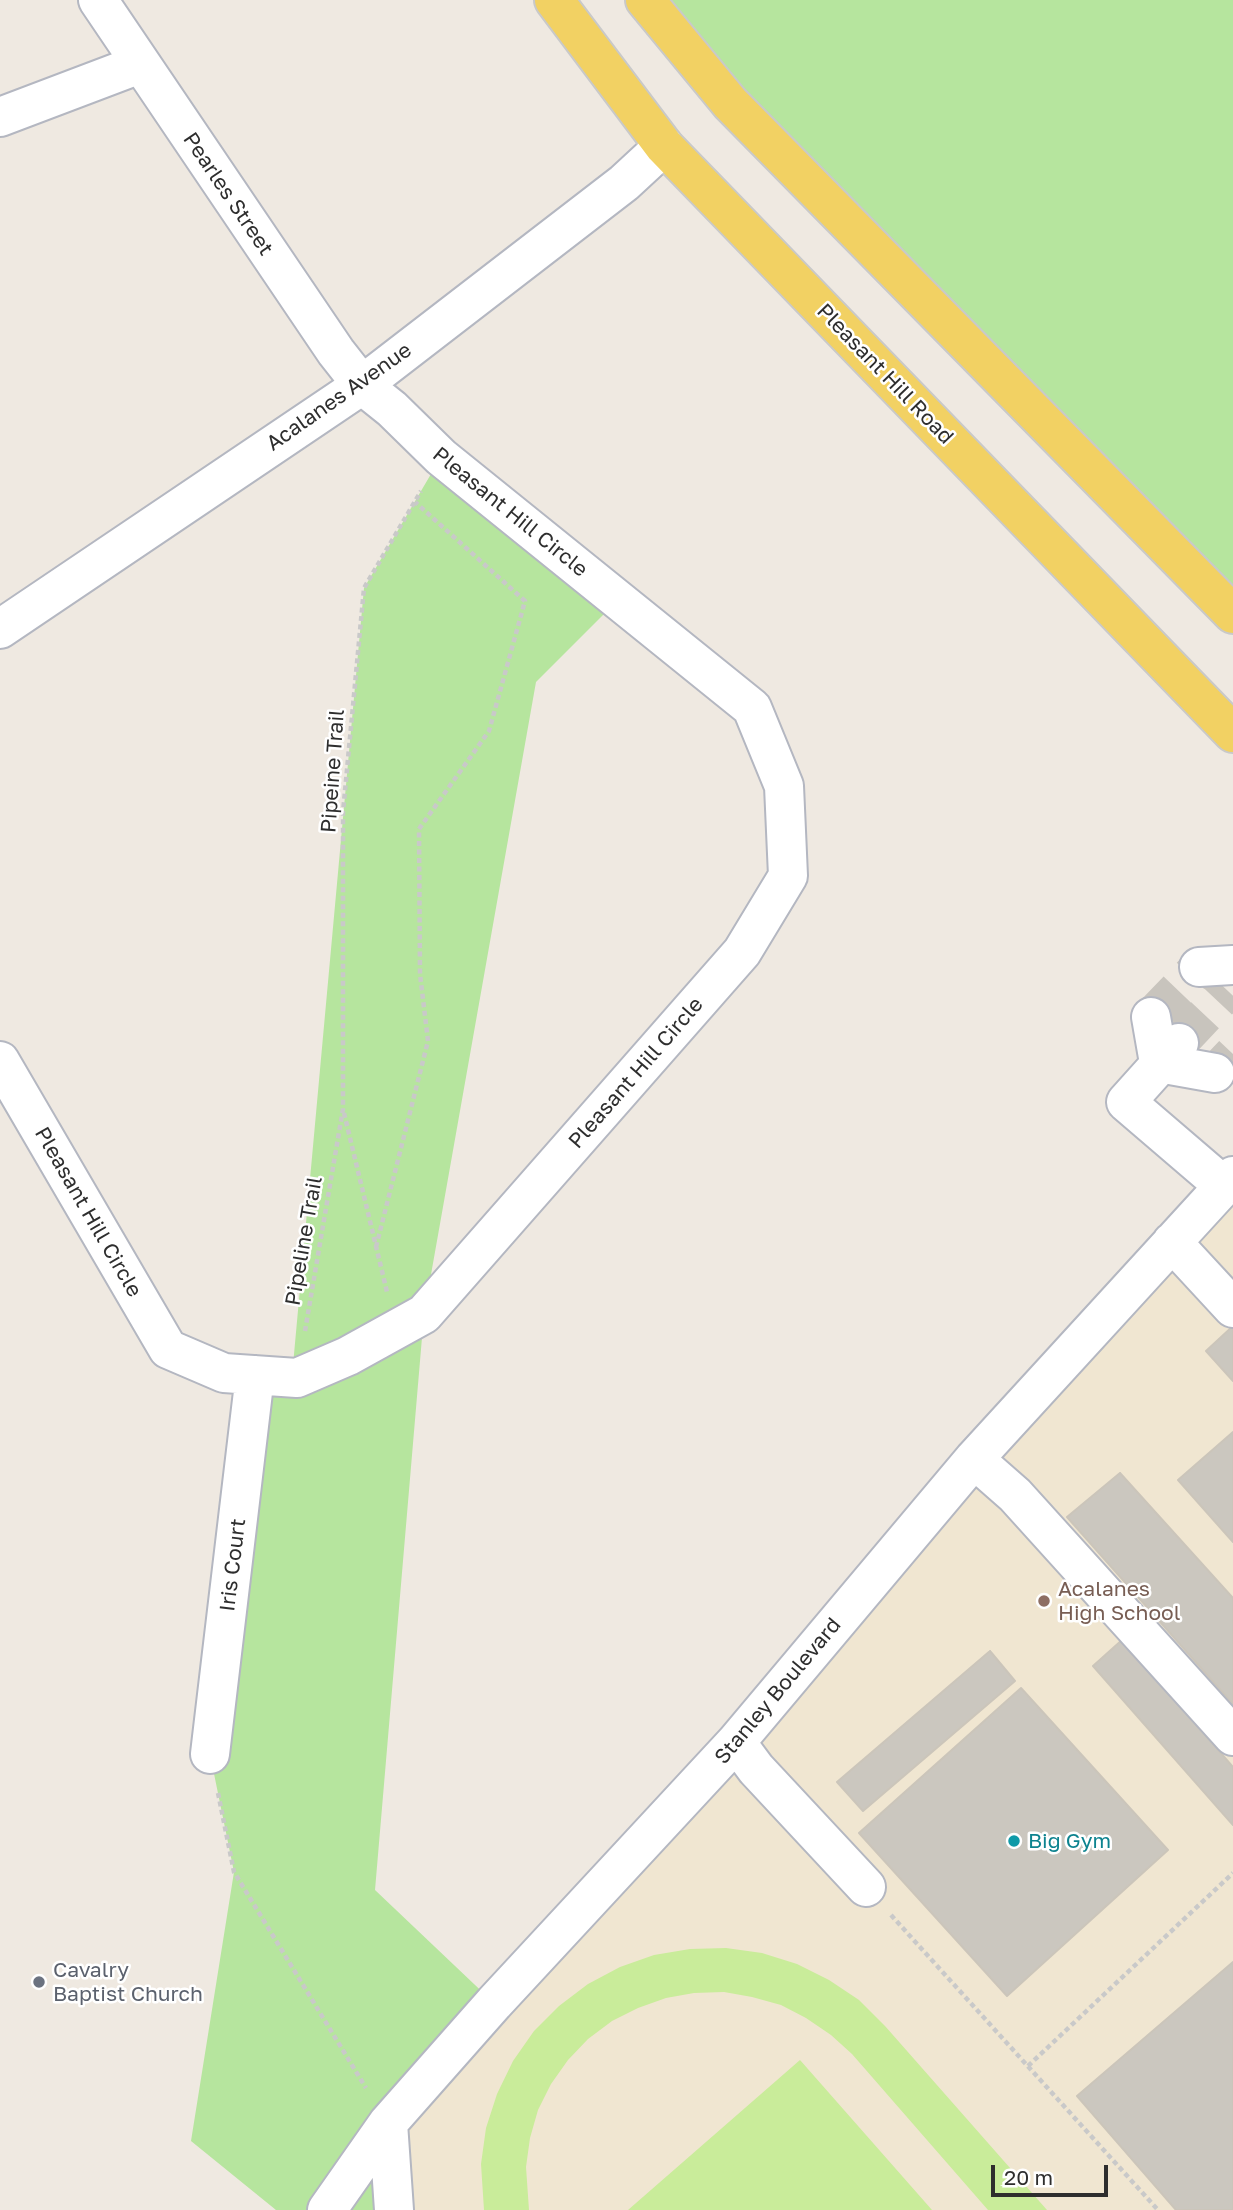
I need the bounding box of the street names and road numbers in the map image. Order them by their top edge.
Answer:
street label: Pearles Street [178,128,278,260]
street label: Pleasant Hill Road [812,299,958,449]
street label: Acalanes Avenue [262,338,416,456]
street label: Pleasant Hill Circle [427,442,593,582]
street label: Pipeine Trail [316,708,350,834]
street label: Pleasant Hill Circle [564,992,708,1154]
street label: Pleasant Hill Circle [29,1123,147,1301]
street label: Pipeline Trail [280,1175,328,1307]
street label: Iris Court [215,1517,251,1613]
street label: Stanley Boulevard [710,1613,846,1769]

